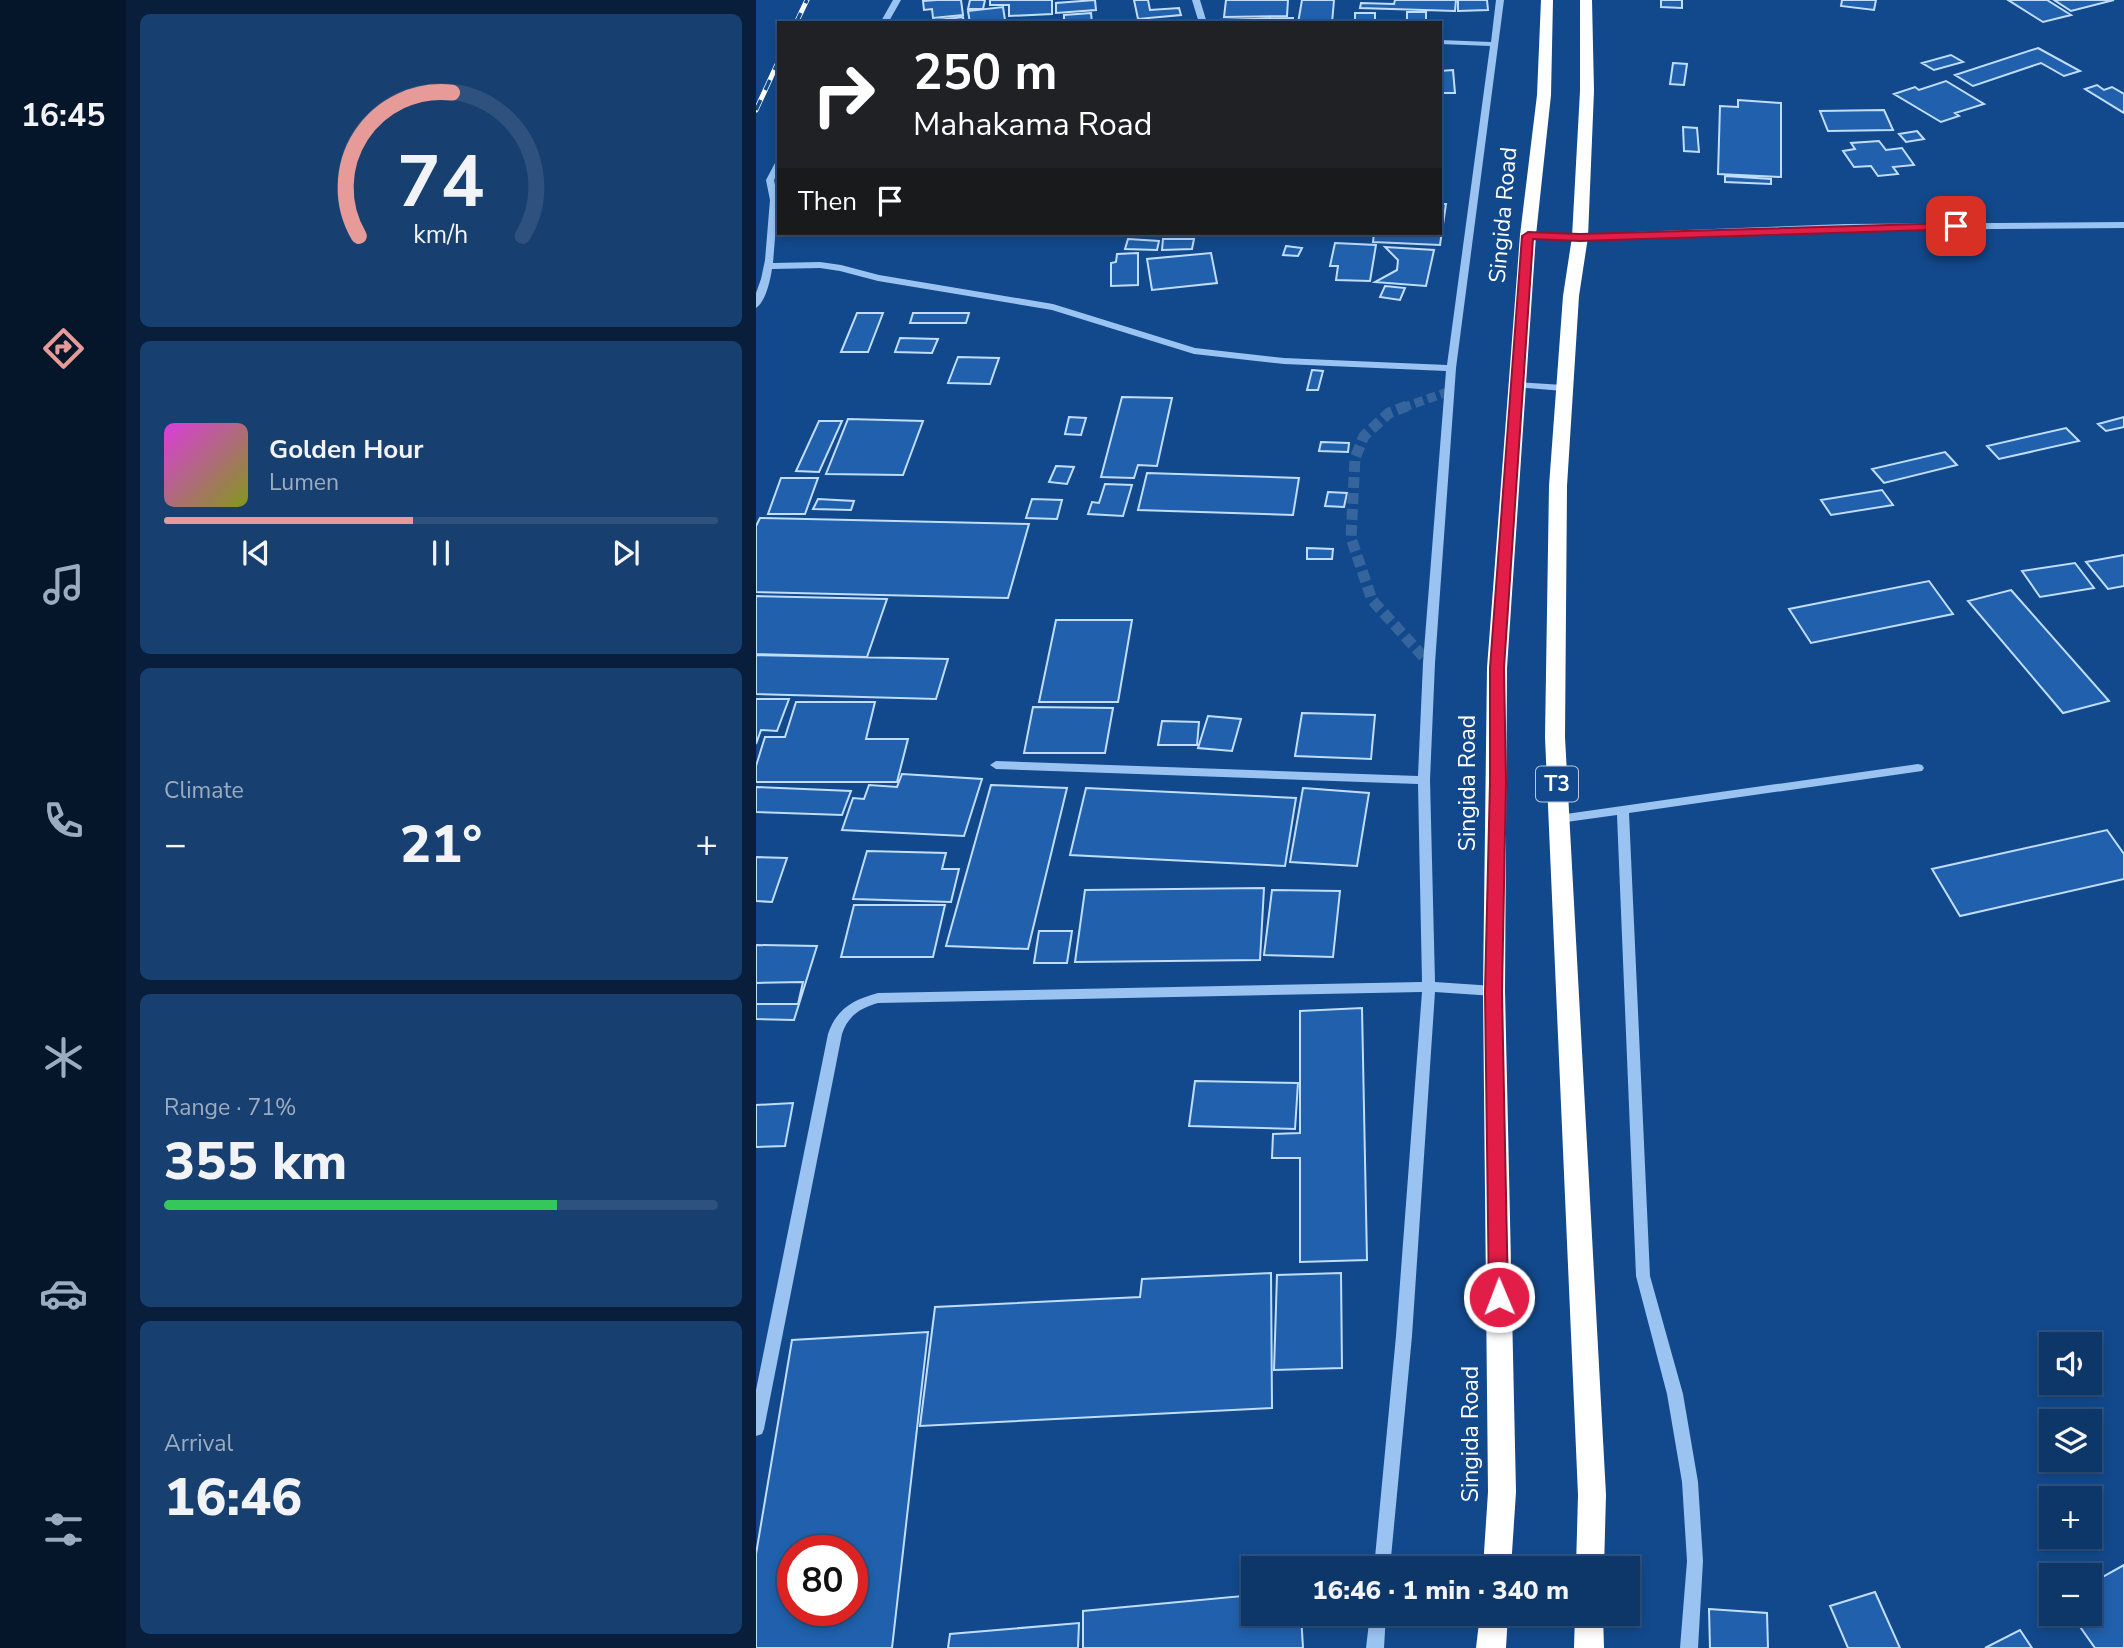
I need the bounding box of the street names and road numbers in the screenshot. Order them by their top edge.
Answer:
street label: Singida Road [1482,146,1524,284]
street label: Singida Road [1452,715,1483,851]
road number: T3 [1536,766,1578,802]
street label: Singida Road [1455,1366,1486,1502]

